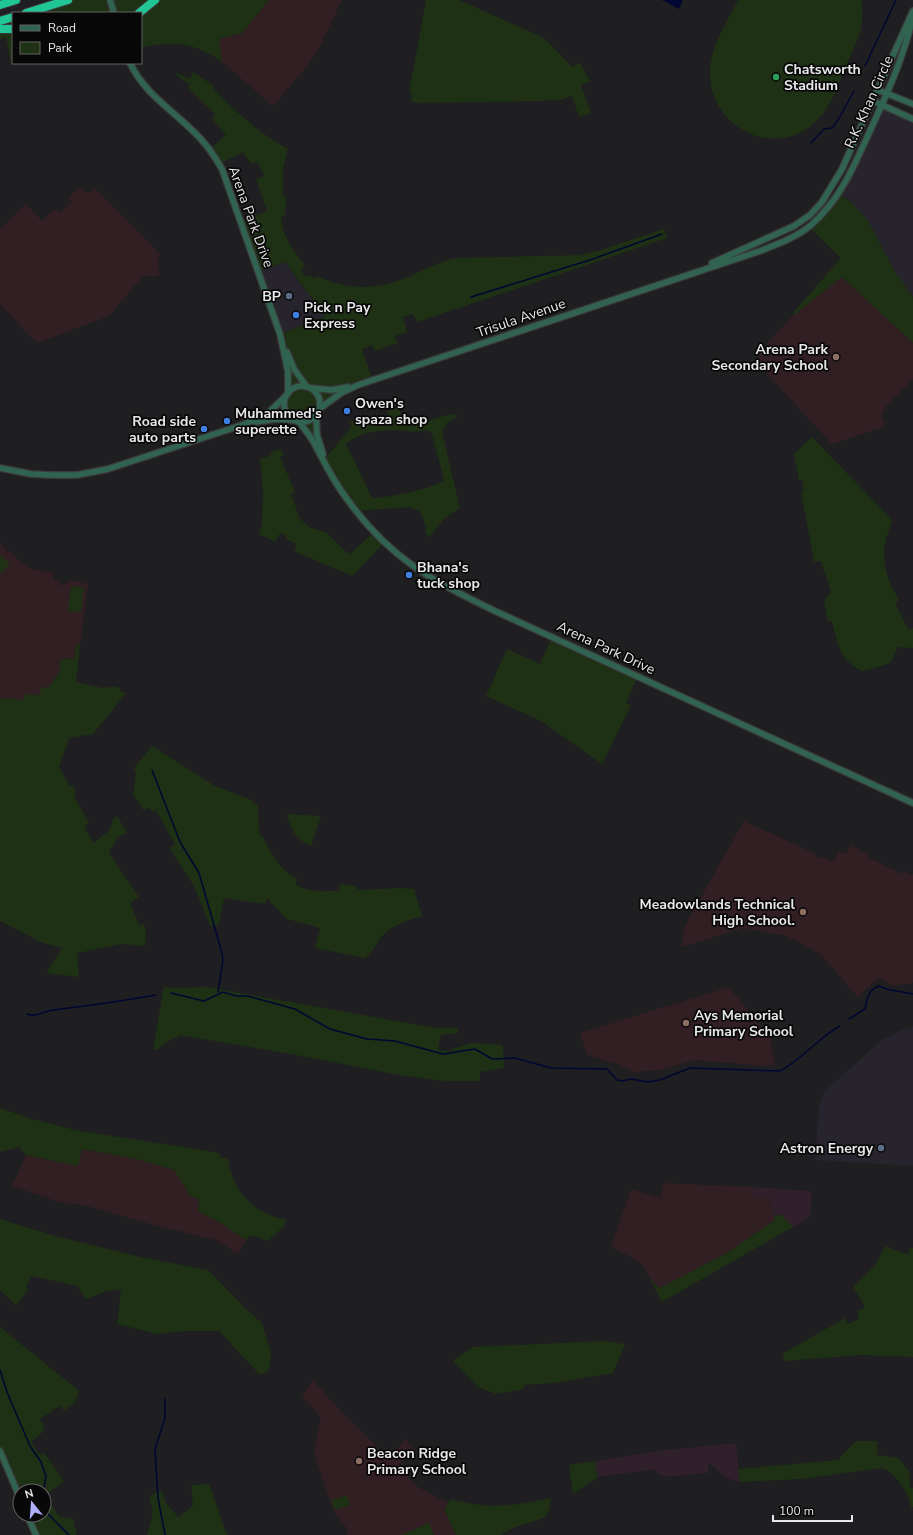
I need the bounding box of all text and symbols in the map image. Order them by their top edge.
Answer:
legend [12,12,142,64]
text: Road [48,20,76,36]
text: Park [48,40,73,56]
street label: R.K. Khan Circle [840,53,898,151]
place label: Chatsworth Stadium [784,60,861,95]
marker: Chatsworth Stadium [771,72,781,82]
street label: Arena Park Drive [224,164,278,270]
place label: BP [262,287,281,306]
marker: BP [284,291,294,301]
street label: Trisula Avenue [474,294,568,342]
place label: Pick n Pay Express [304,298,371,333]
marker: Pick n Pay Express [291,310,301,320]
place label: Arena Park Secondary School [712,340,829,375]
marker: Arena Park Secondary School [831,352,841,362]
place label: Owen's spaza shop [355,394,427,429]
place label: Muhammed's superette [235,404,322,439]
marker: Owen's spaza shop [342,406,352,416]
place label: Road side auto parts [129,412,196,447]
marker: Muhammed's superette [222,416,232,426]
marker: Road side auto parts [199,424,209,434]
place label: Bhana's tuck shop [417,558,480,593]
marker: Bhana's tuck shop [404,570,414,580]
street label: Arena Park Drive [554,617,658,679]
place label: Meadowlands Technical High School. [640,895,796,930]
marker: Meadowlands Technical High School. [798,907,808,917]
place label: Ays Memorial Primary School [694,1006,794,1041]
marker: Ays Memorial Primary School [681,1018,691,1028]
place label: Astron Energy [780,1139,874,1158]
marker: Astron Energy [876,1143,886,1153]
place label: Beacon Ridge Primary School [367,1444,467,1479]
marker: Beacon Ridge Primary School [354,1456,364,1466]
north arrow [12,1483,52,1523]
text: N [23,1486,35,1502]
scale bar [773,1497,852,1523]
text: 100 m [779,1503,814,1519]

